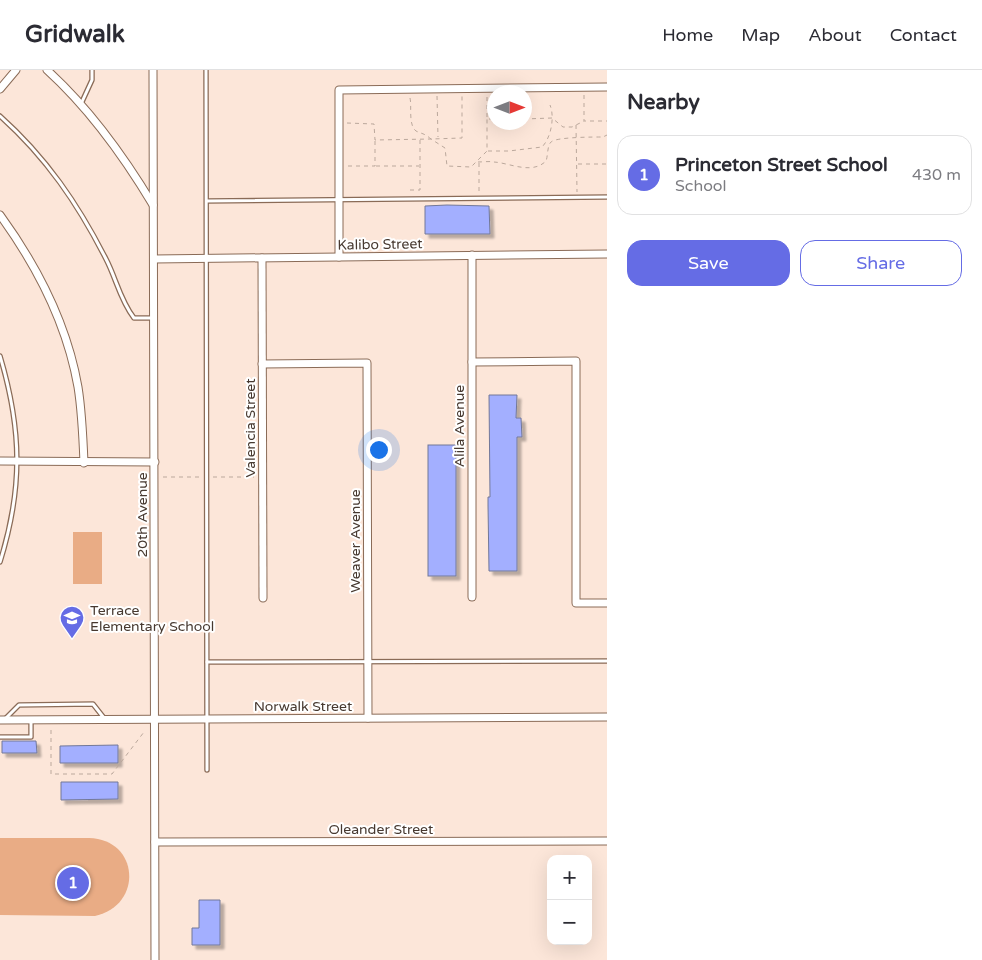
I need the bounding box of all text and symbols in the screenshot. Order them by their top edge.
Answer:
text: Gridwalk [25,20,125,49]
text: Home [662,24,713,46]
text: Map [741,24,780,46]
text: About [808,24,862,46]
text: Contact [890,24,957,46]
north arrow [487,85,532,130]
text: Nearby [627,90,700,115]
text: Princeton Street School [675,154,888,176]
text: 1 [639,165,649,185]
text: 430 m [912,165,961,185]
text: School [675,176,727,196]
street label: Kalibo Street [337,235,423,254]
button: Save [627,240,790,286]
button: Share [800,240,962,286]
street label: Valencia Street [242,378,259,478]
street label: Alila Avenue [451,385,468,467]
your location [366,437,392,463]
street label: 20th Avenue [134,472,151,558]
street label: Weaver Avenue [347,489,364,593]
place label: Terrace Elementary School [90,602,214,635]
school or university icon: Terrace Elementary School [59,605,85,639]
street label: Norwalk Street [254,698,353,715]
street label: Oleander Street [329,821,434,838]
map controls [547,855,592,945]
button: + [547,855,592,900]
pin: 1 [57,864,89,902]
button: − [547,900,592,945]

